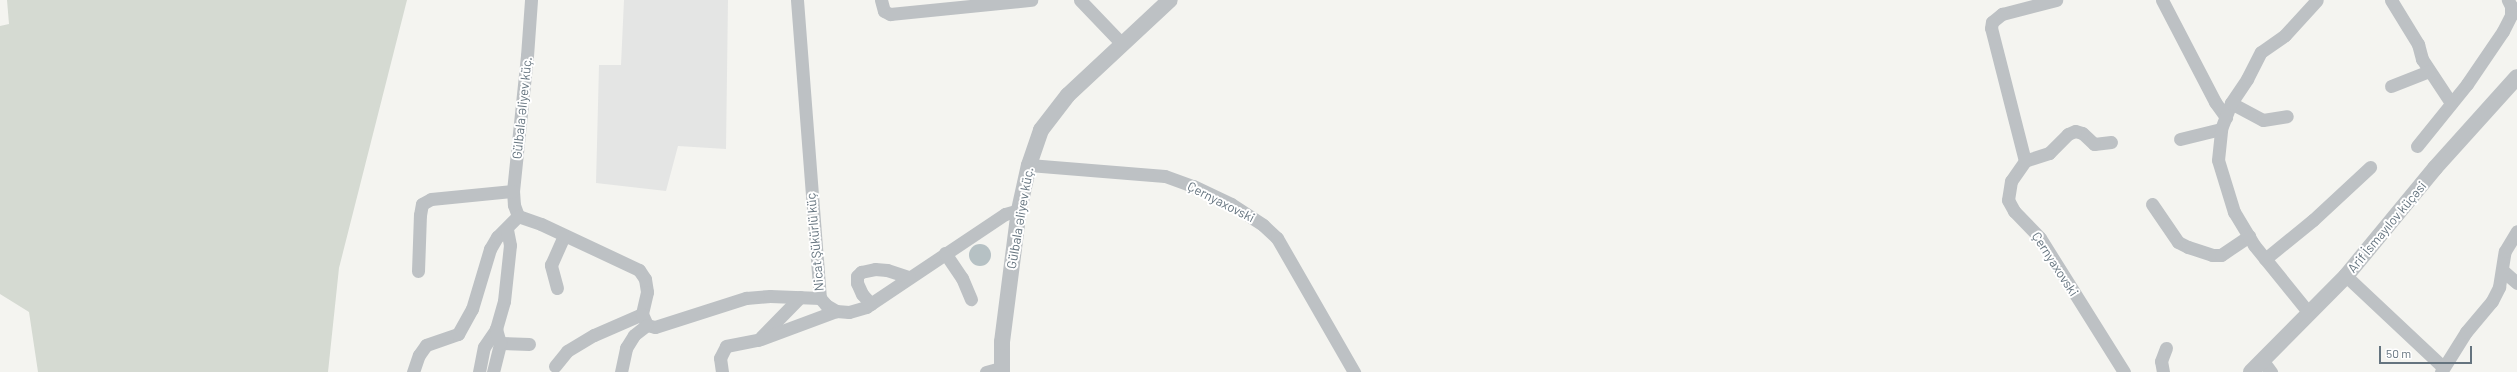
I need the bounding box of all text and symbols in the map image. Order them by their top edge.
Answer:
street label: Gülbala Əliyev küç. [509,56,535,160]
street label: Gülbala Əliyev küç. [1003,166,1037,270]
street label: Çernyaxovski [1185,178,1257,226]
street label: Arif İsmayılov küçəsi [2344,178,2430,276]
street label: Nicat Şükürlü küç [803,192,827,292]
street label: Çernyaxovski [2028,229,2082,299]
scale bar [2381,338,2474,364]
text: 50 m [2386,346,2411,360]

